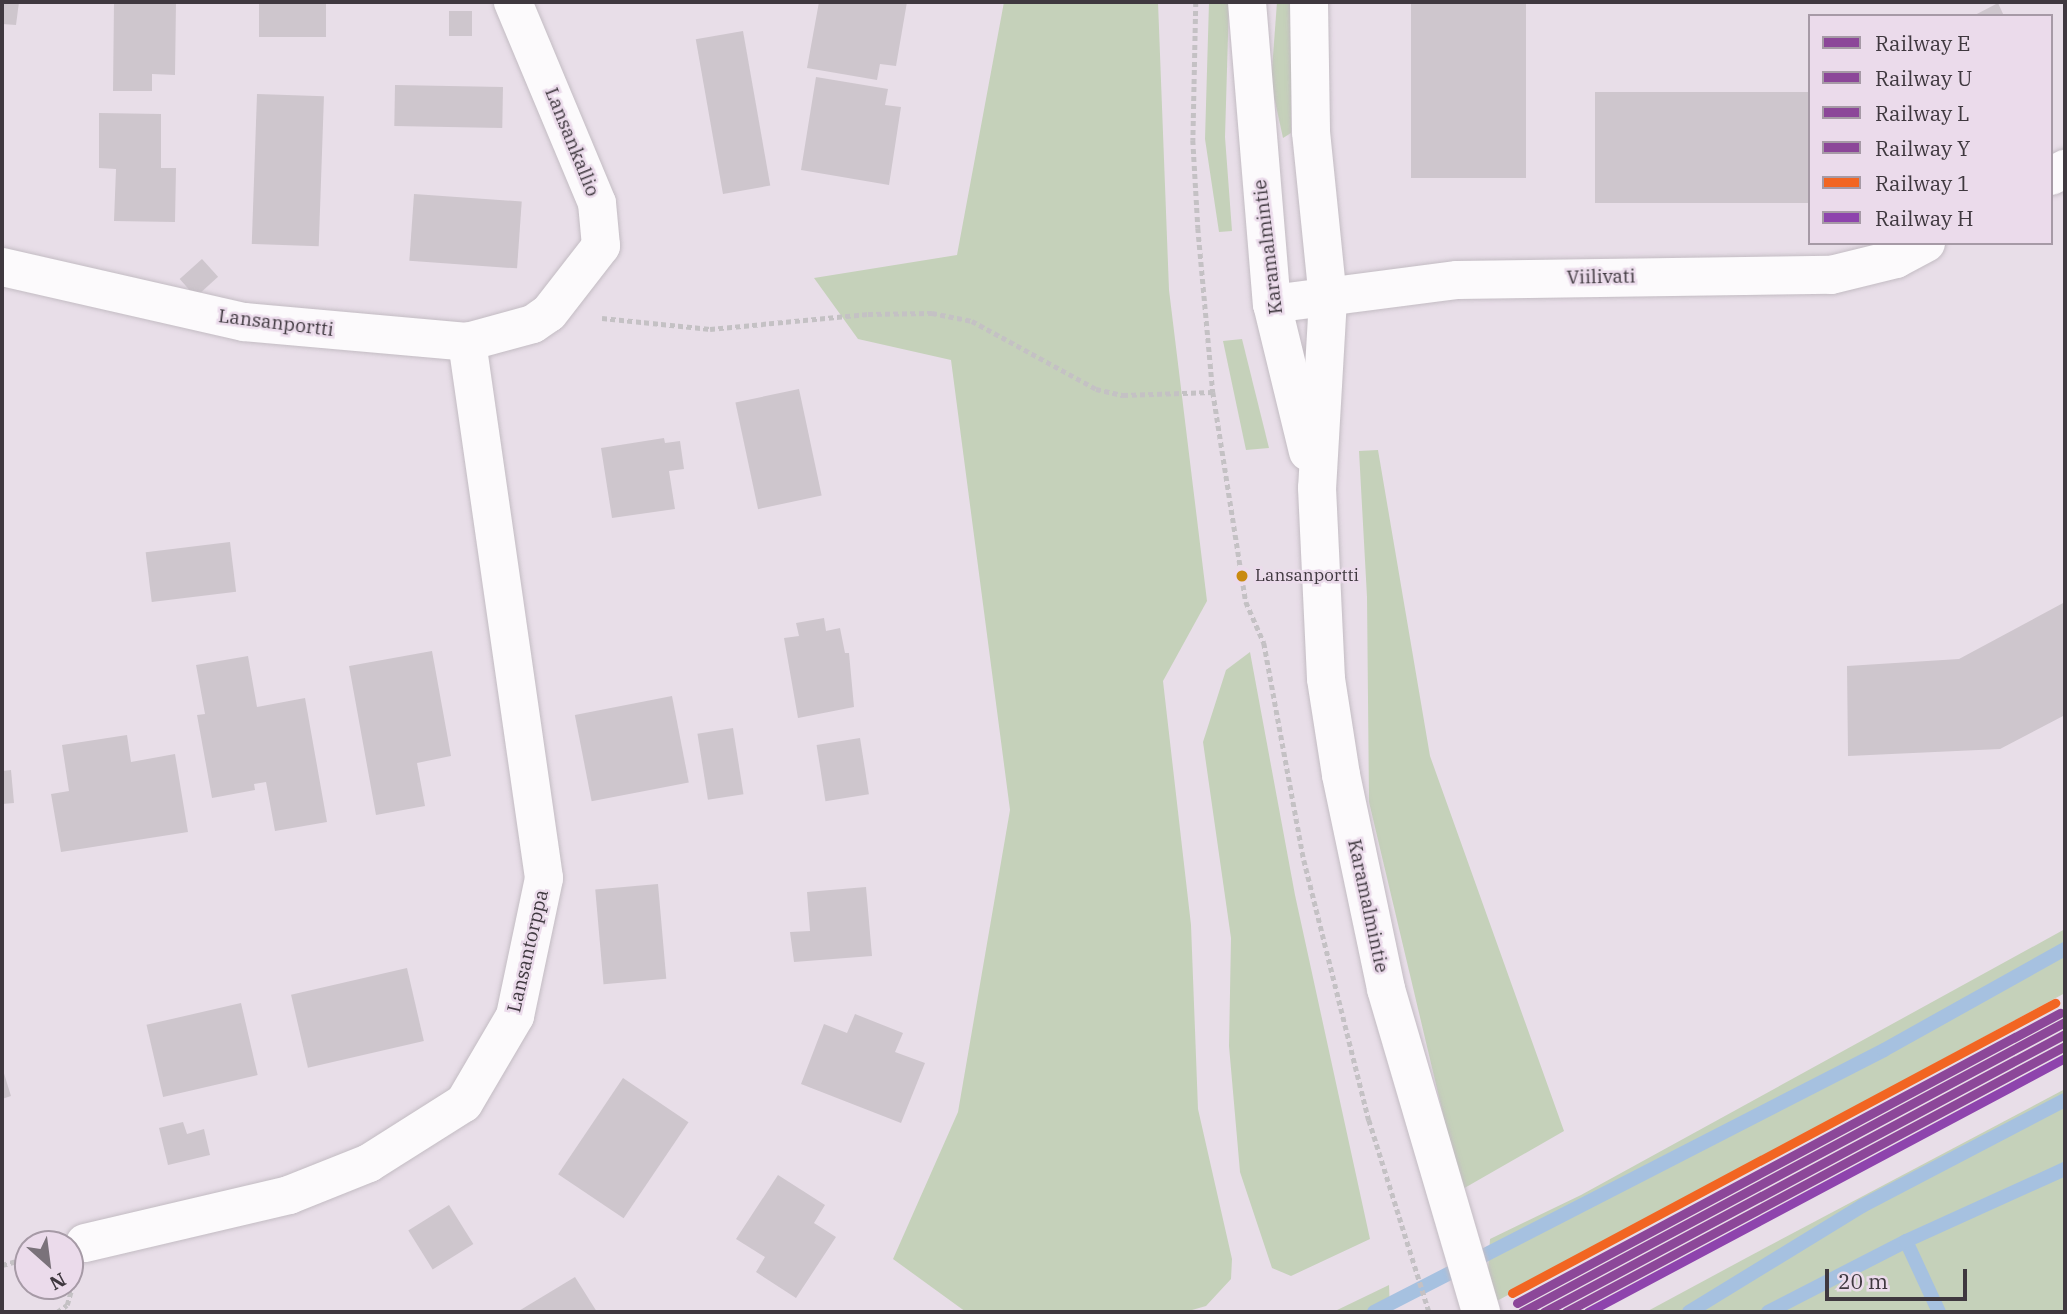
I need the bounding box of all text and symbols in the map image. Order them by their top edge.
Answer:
legend [1808,14,2053,245]
text: Railway E [1875,29,1970,57]
text: Railway U [1875,64,1972,92]
street label: Lansankallio [540,84,604,200]
text: Railway L [1875,99,1969,127]
text: Railway Y [1875,134,1970,162]
text: Railway 1 [1875,169,1970,197]
street label: Karamalmintie [1248,178,1288,316]
text: Railway H [1875,204,1974,232]
street label: Viilivati [1566,265,1636,289]
street label: Lansanportti [217,305,335,341]
place label: Lansanportti [1255,566,1359,586]
marker: Lansanportti [1235,569,1249,583]
street label: Karamalmintie [1343,837,1393,975]
street label: Lansantorppa [503,887,553,1015]
north arrow [14,1230,84,1300]
scale bar [1829,1254,1971,1298]
text: 20 m [1838,1267,1888,1295]
text: N [46,1268,70,1296]

